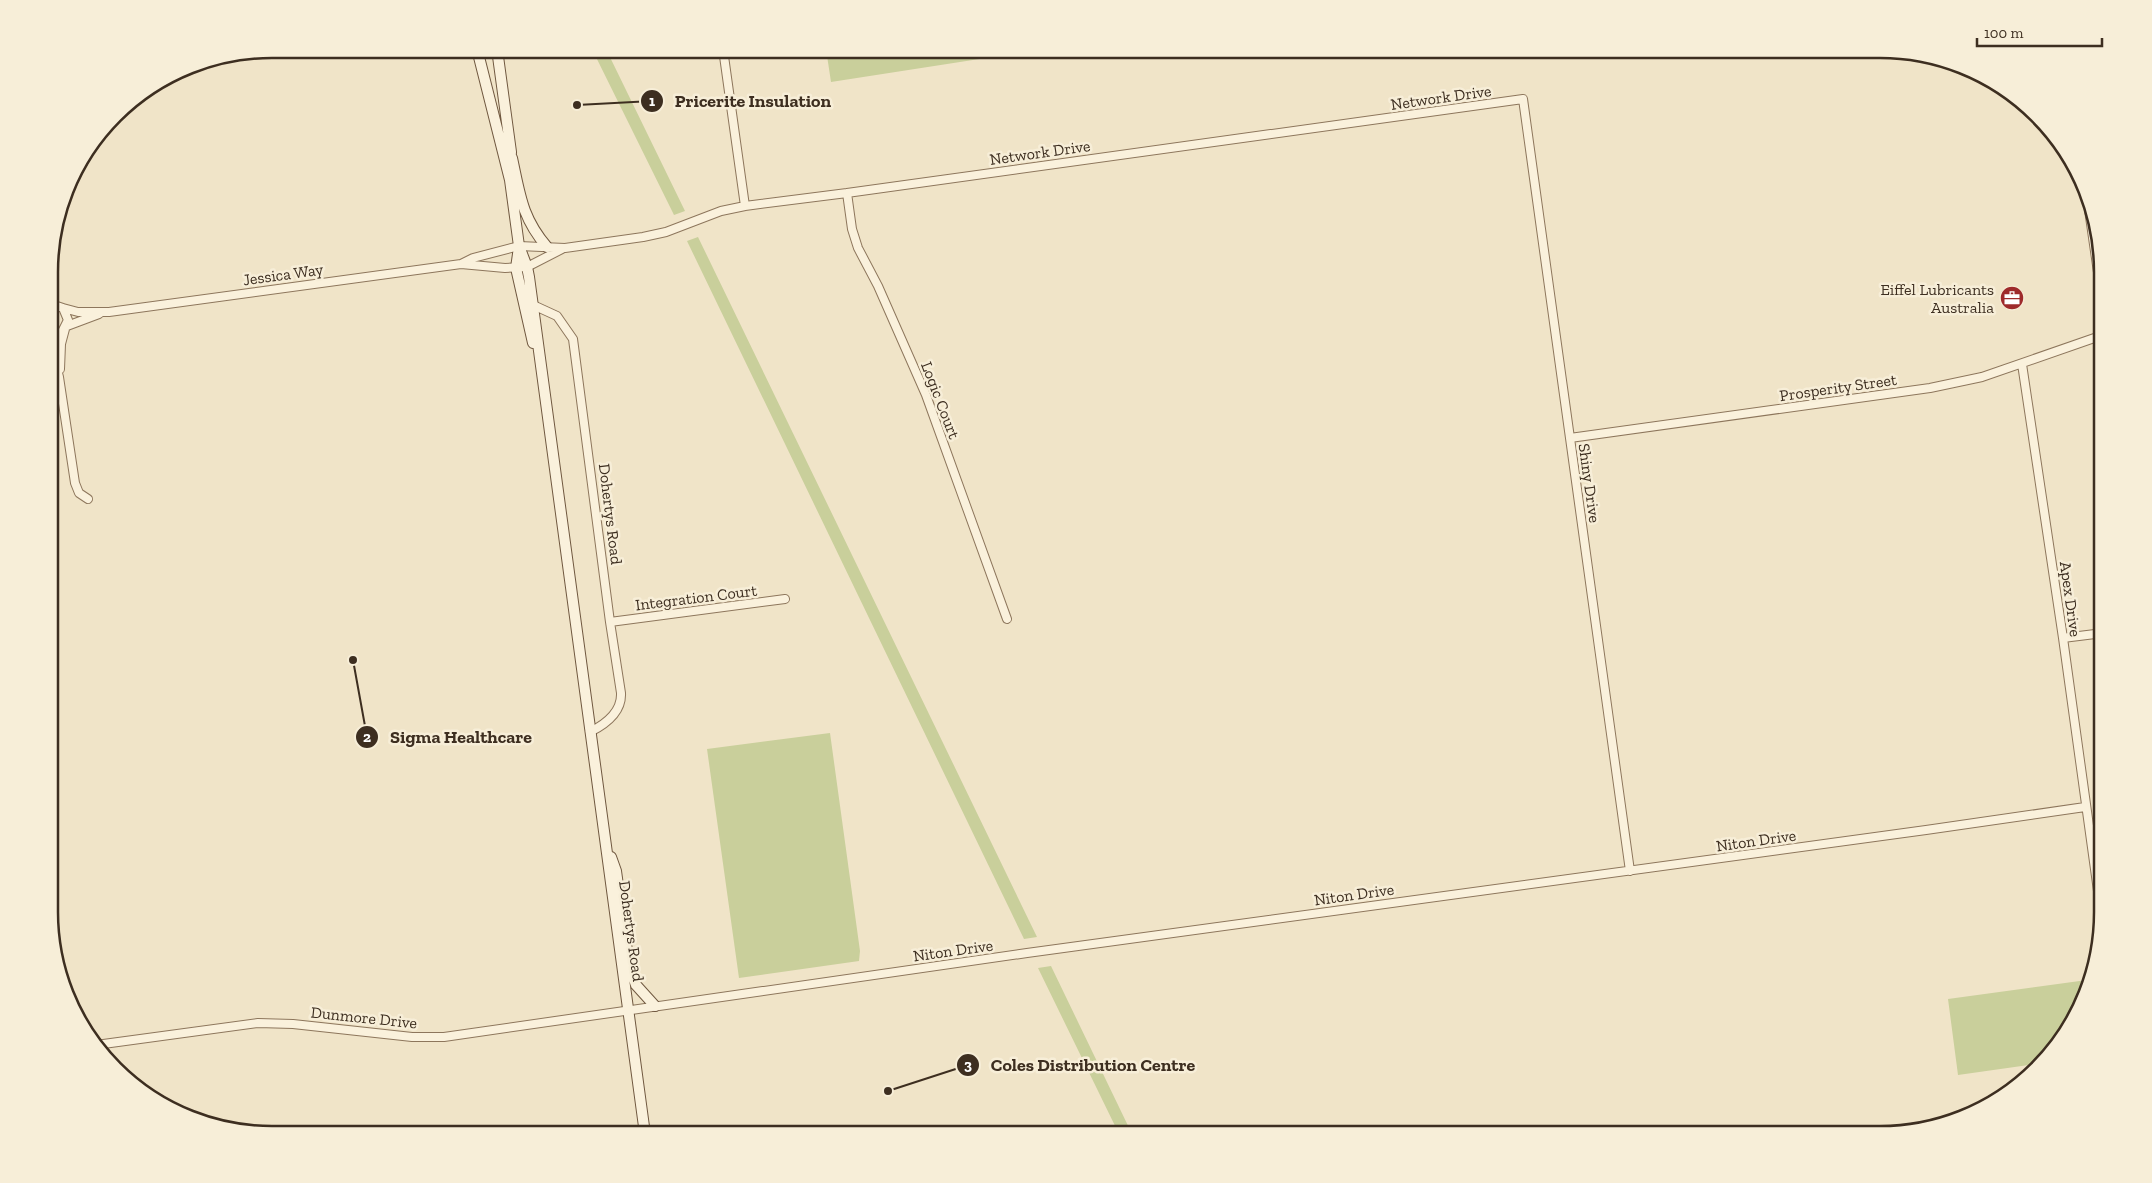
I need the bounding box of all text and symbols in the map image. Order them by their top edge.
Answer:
scale bar [1977,15,2102,47]
text: 100 m [1984,24,2023,42]
street label: Network Drive [1390,81,1493,114]
callout: Pricerite Insulation [640,84,841,117]
text: Pricerite Insulation [675,90,832,112]
text: 1 [649,92,655,110]
street label: Network Drive [989,136,1092,169]
street label: Jessica Way [242,259,325,290]
place label: Eiffel Lubricants Australia [1880,280,1994,317]
office icon: Eiffel Lubricants Australia [1999,285,2025,311]
street label: Logic Court [917,359,964,442]
street label: Prosperity Street [1778,370,1898,405]
street label: Shiny Drive [1575,442,1604,524]
street label: Dohertys Road [595,462,626,566]
street label: Apex Drive [2056,560,2085,638]
street label: Integration Court [634,581,758,614]
callout: Sigma Healthcare [355,720,542,753]
text: Sigma Healthcare [390,726,532,748]
text: 2 [363,728,371,746]
street label: Niton Drive [1715,825,1797,856]
street label: Dohertys Road [615,879,648,983]
street label: Niton Drive [1313,879,1395,910]
street label: Niton Drive [912,935,994,966]
street label: Dunmore Drive [310,1002,418,1033]
callout: Coles Distribution Centre [956,1048,1205,1081]
text: Coles Distribution Centre [991,1054,1195,1076]
text: 3 [964,1056,972,1074]

